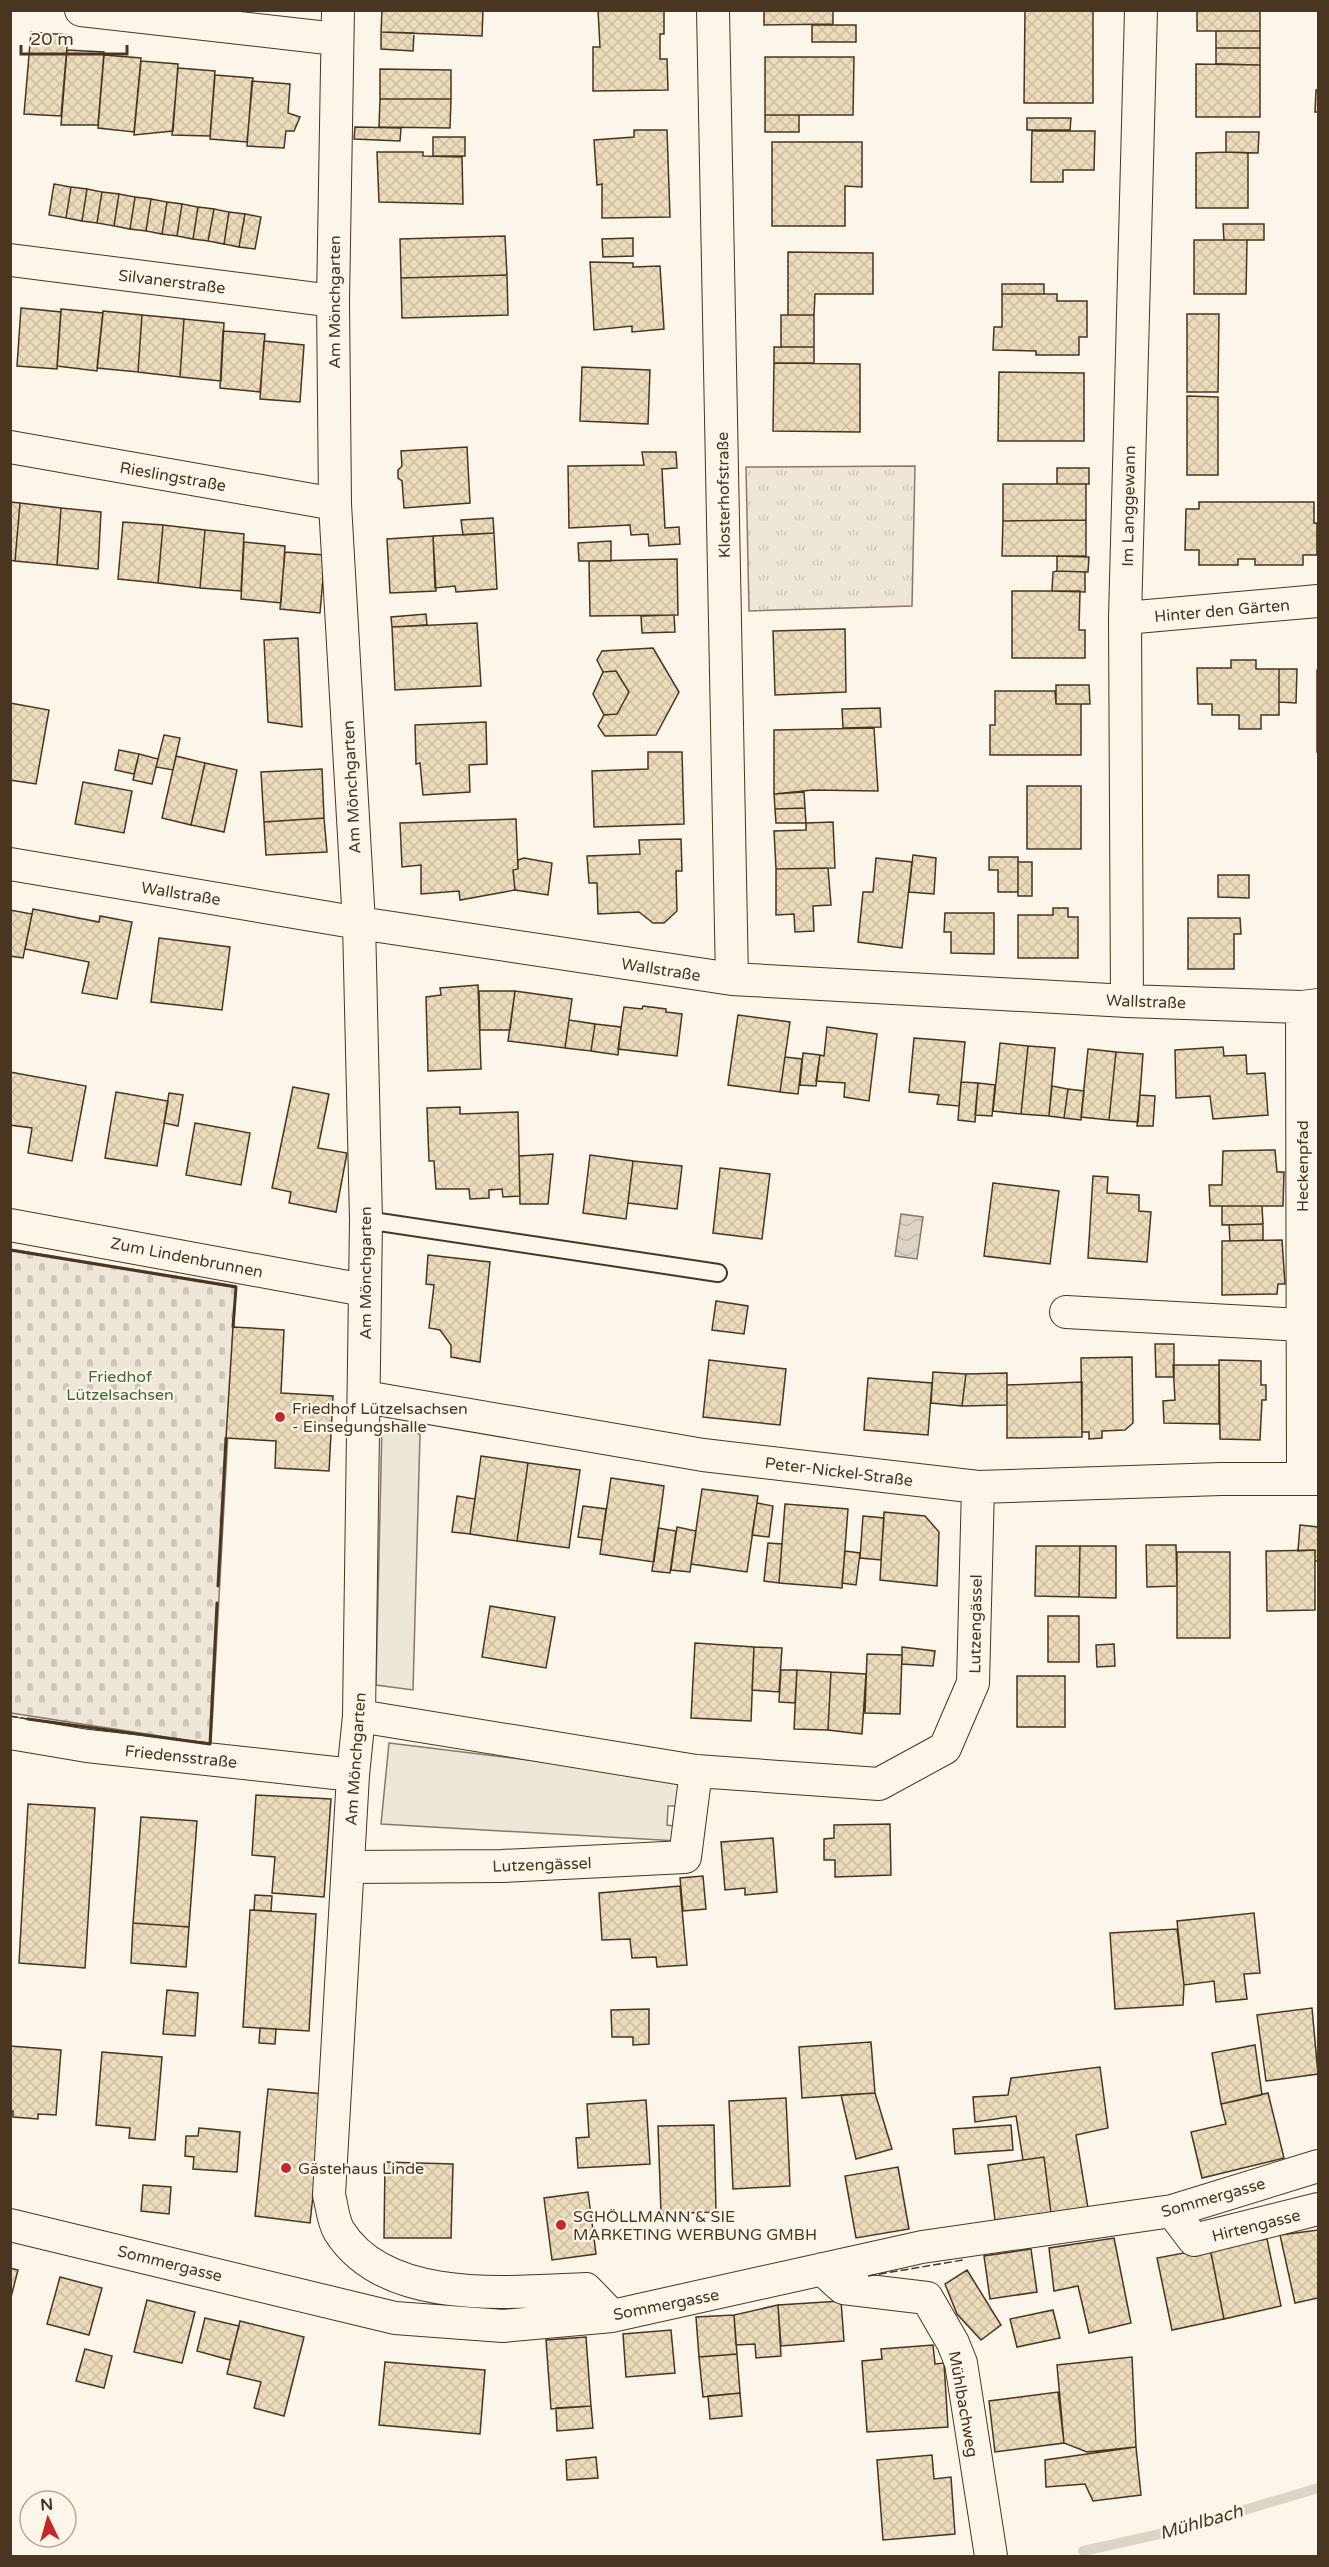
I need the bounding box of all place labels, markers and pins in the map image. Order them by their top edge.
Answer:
place label: Friedhof Lützelsachsen - Einsegungshalle [292,1399,468,1437]
marker: Friedhof Lützelsachsen - Einsegungshalle [273,1410,287,1424]
place label: Gästehaus Linde [298,2159,424,2179]
marker: Gästehaus Linde [279,2161,293,2175]
place label: SCHÖLLMANN & SIE MARKETING WERBUNG GMBH [573,2207,817,2245]
marker: SCHÖLLMANN & SIE MARKETING WERBUNG GMBH [554,2218,568,2232]

